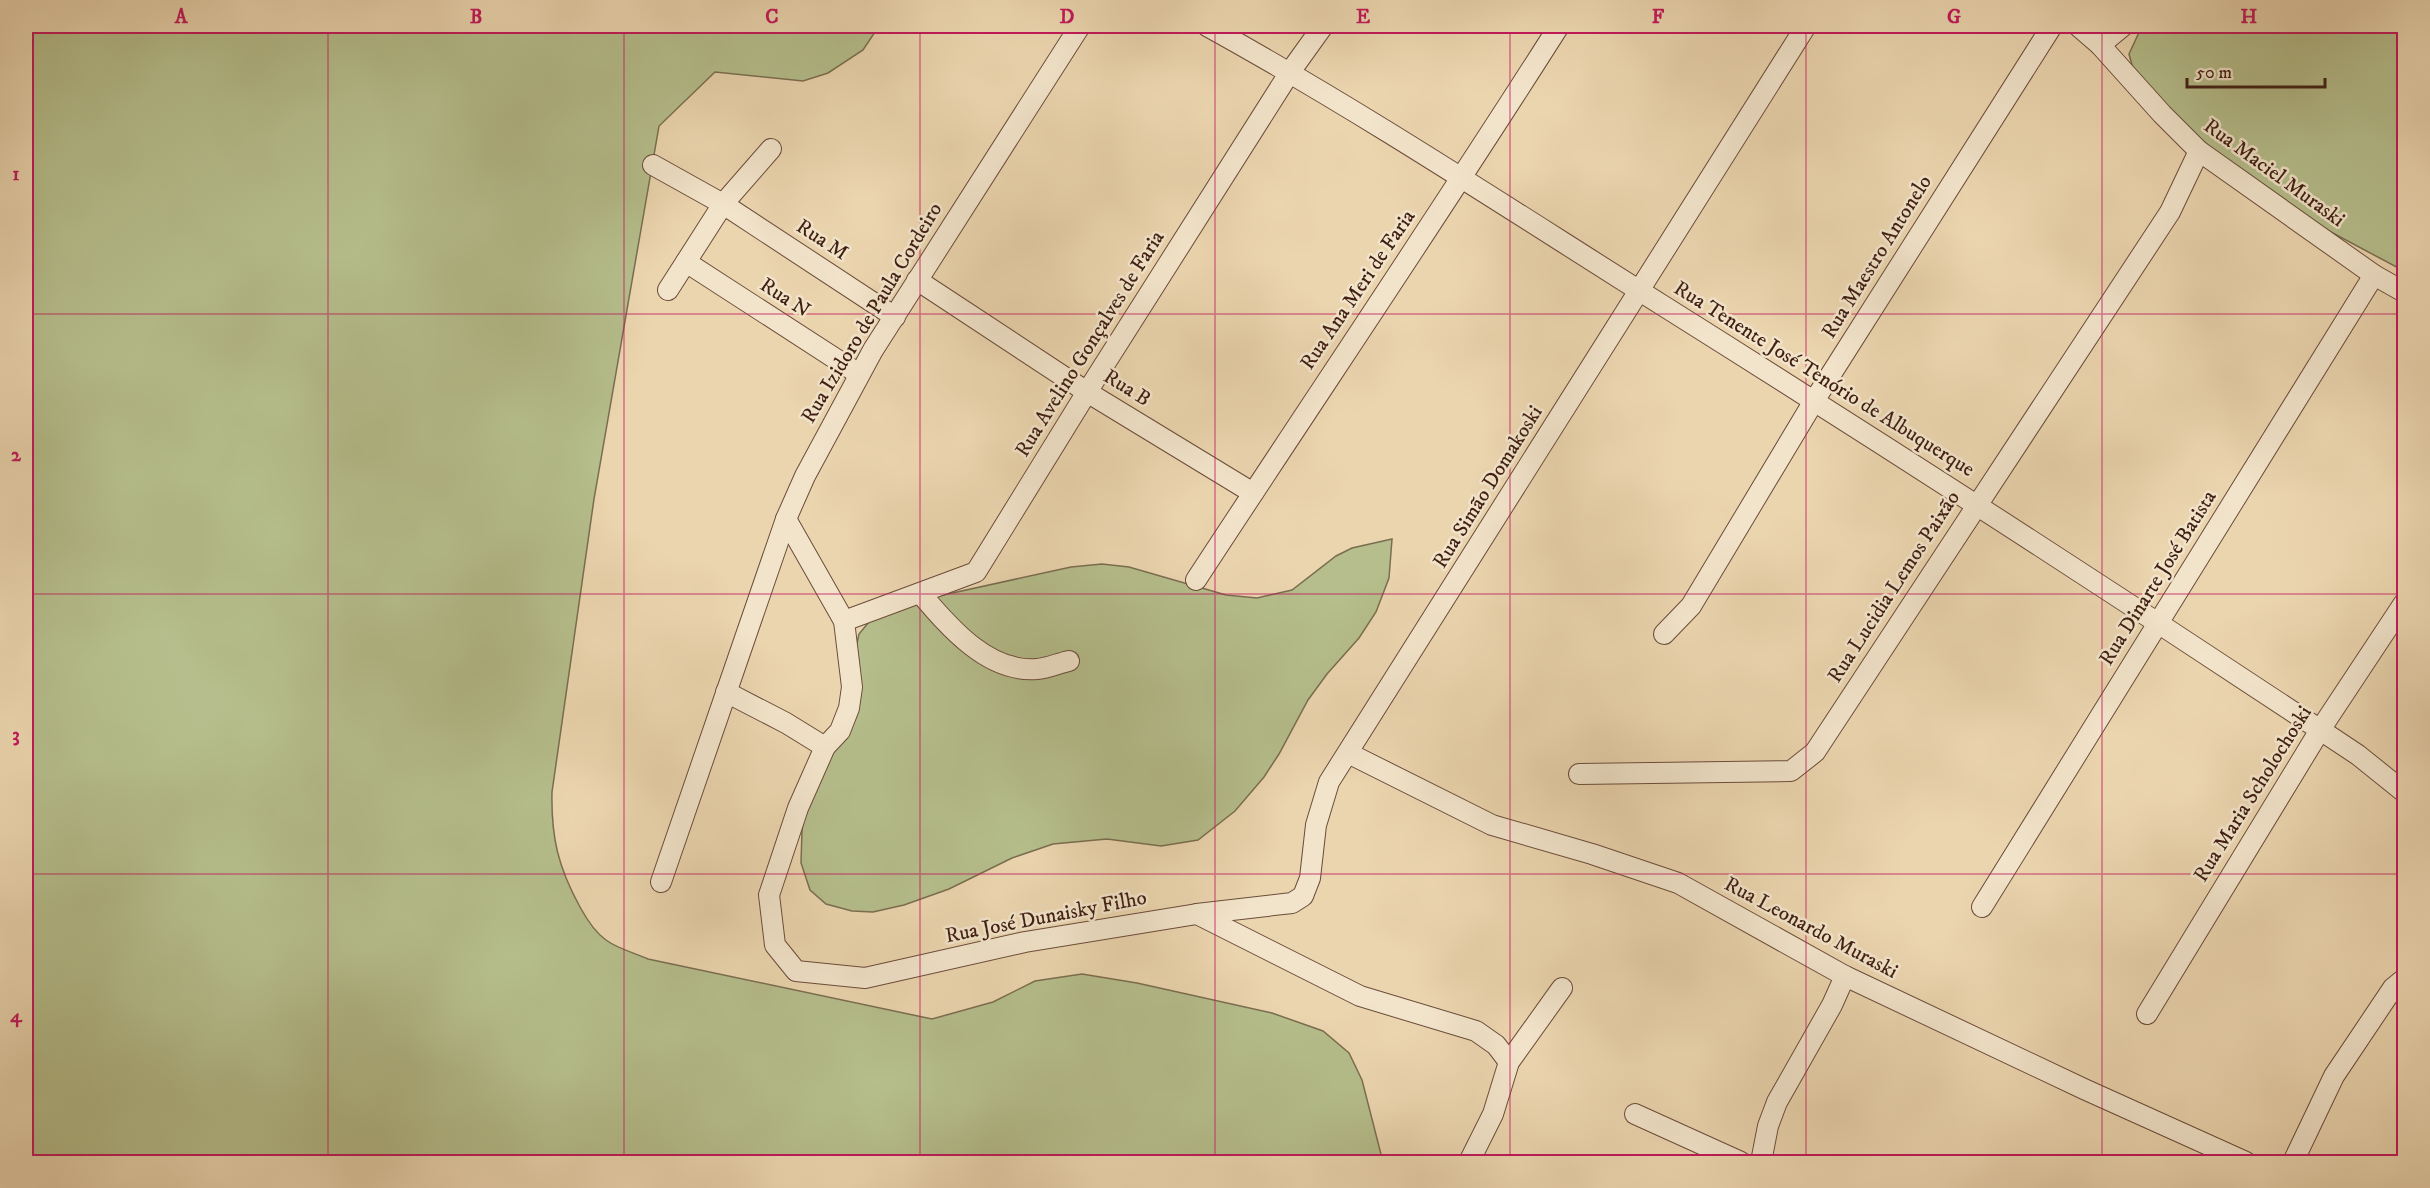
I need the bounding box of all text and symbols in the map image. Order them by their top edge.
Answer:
text: A [174,5,189,30]
text: B [470,5,482,30]
text: C [765,5,779,30]
text: D [1060,5,1075,30]
text: E [1356,5,1370,30]
text: F [1652,5,1665,30]
text: G [1947,5,1961,30]
text: H [2241,5,2258,30]
scale bar [2187,51,2325,89]
text: 50 m [2196,62,2232,84]
street label: Rua Maciel Muraski [2198,113,2350,233]
text: 1 [12,162,20,187]
street label: Rua Maestro Antonelo [1816,170,1938,344]
street label: Rua Izidoro de Paula Cordeiro [796,198,948,428]
street label: Rua Ana Meri de Faria [1295,205,1421,375]
street label: Rua M [791,214,853,266]
street label: Rua Avelino Gonçalves de Faria [1010,226,1170,462]
street label: Rua N [755,272,815,324]
street label: Rua Tenente José Tenório de Albuquerque [1669,275,1979,483]
street label: Rua B [1099,364,1155,412]
street label: Rua Simão Domakoski [1427,401,1549,573]
text: 2 [11,443,22,468]
street label: Rua Lucidia Lemos Paixão [1822,486,1966,688]
street label: Rua Dinarte José Batista [2094,486,2222,670]
street label: Rua Maria Scholochoski [2188,701,2318,887]
text: 3 [12,723,20,748]
street label: Rua Leonardo Muraski [1720,871,1902,985]
street label: Rua José Dunaisky Filho [943,885,1149,949]
text: 4 [10,1004,23,1029]

